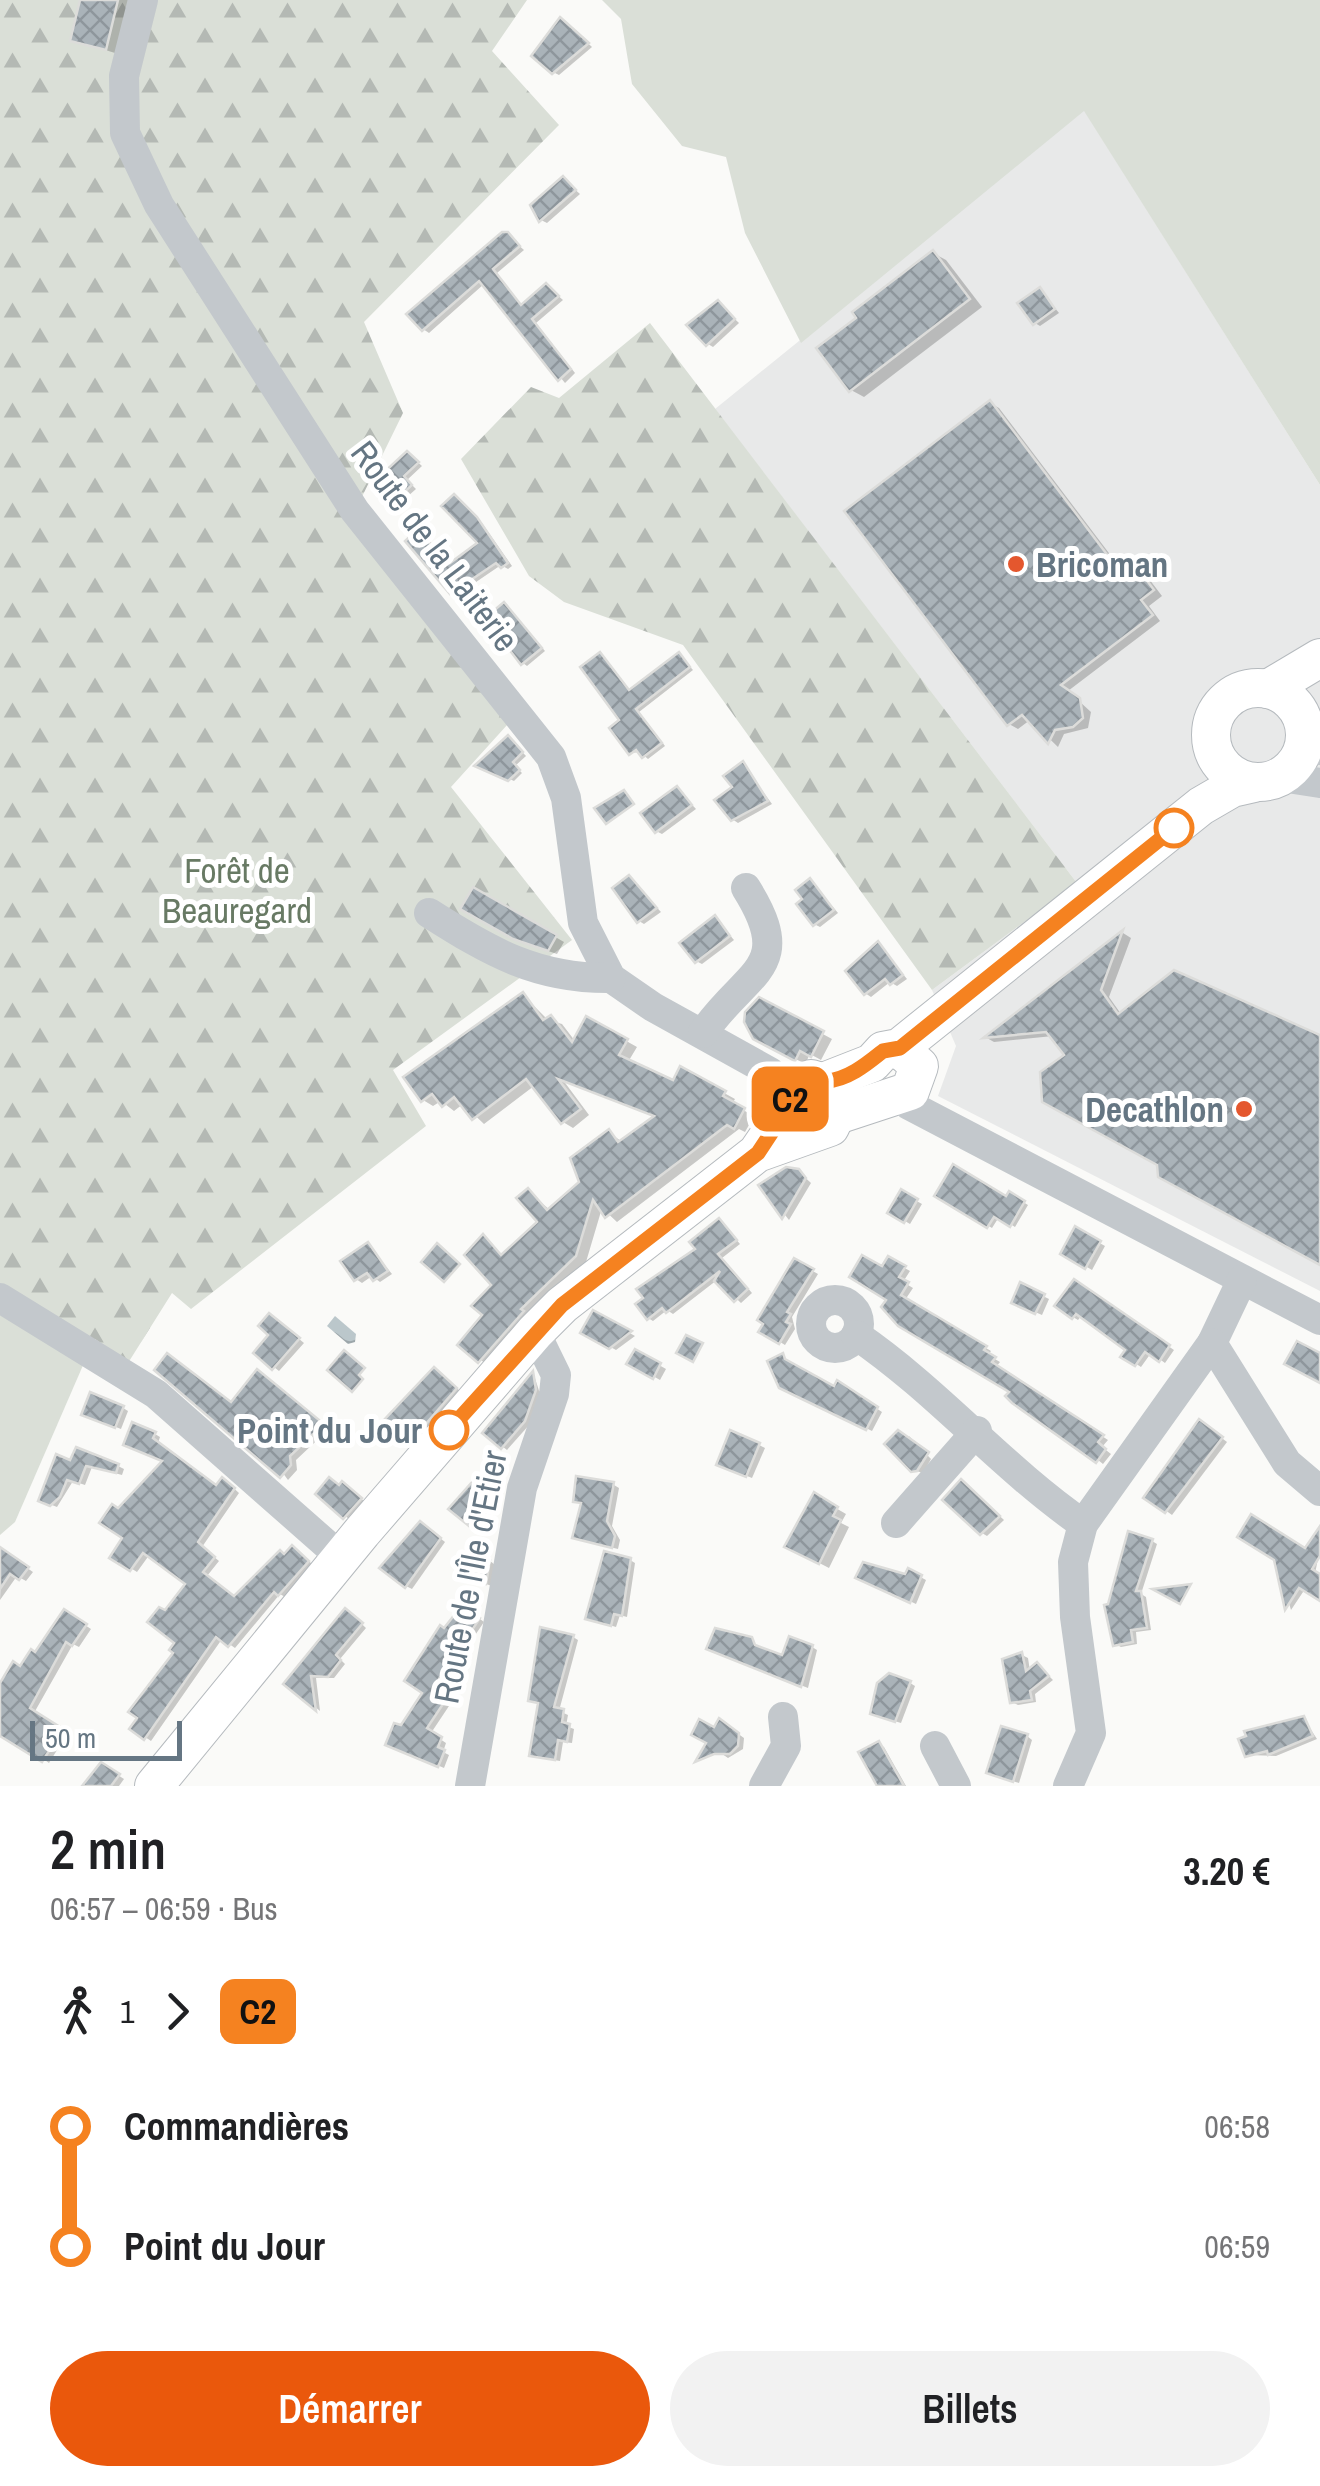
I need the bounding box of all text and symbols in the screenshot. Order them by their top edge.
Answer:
street label: Route de la Laiterie [340,431,530,661]
place label: Bricoman [1036,541,1168,588]
marker: Bricoman [1005,553,1027,575]
unlabelled marker [1155,809,1193,847]
park label: Forêt de Beauregard [162,847,312,934]
line badge: C2 [745,1066,835,1132]
text: C2 [772,1076,808,1123]
place label: Decathlon [1085,1086,1224,1133]
marker: Decathlon [1233,1098,1255,1120]
place label: Point du Jour [237,1407,423,1454]
marker: Point du Jour [430,1411,468,1449]
street label: Route de l'Île d'Etier [422,1446,518,1707]
scale bar [30,1716,182,1760]
text: 50 m [45,1719,96,1757]
text: 2 min [50,1812,166,1886]
text: 3.20 € [1183,1846,1270,1897]
text: 06:57 – 06:59 · Bus [50,1887,278,1930]
icon: walk [50,1984,105,2039]
icon: forward [150,1984,205,2039]
text: C2 [240,1988,276,2035]
text: 1 [120,1990,135,2033]
text: Commandières [124,2101,349,2152]
text: 06:58 [1204,2105,1270,2148]
text: Point du Jour [124,2221,325,2272]
text: 06:59 [1204,2225,1270,2268]
button: Démarrer [50,2351,650,2466]
button: Billets [670,2351,1270,2466]

